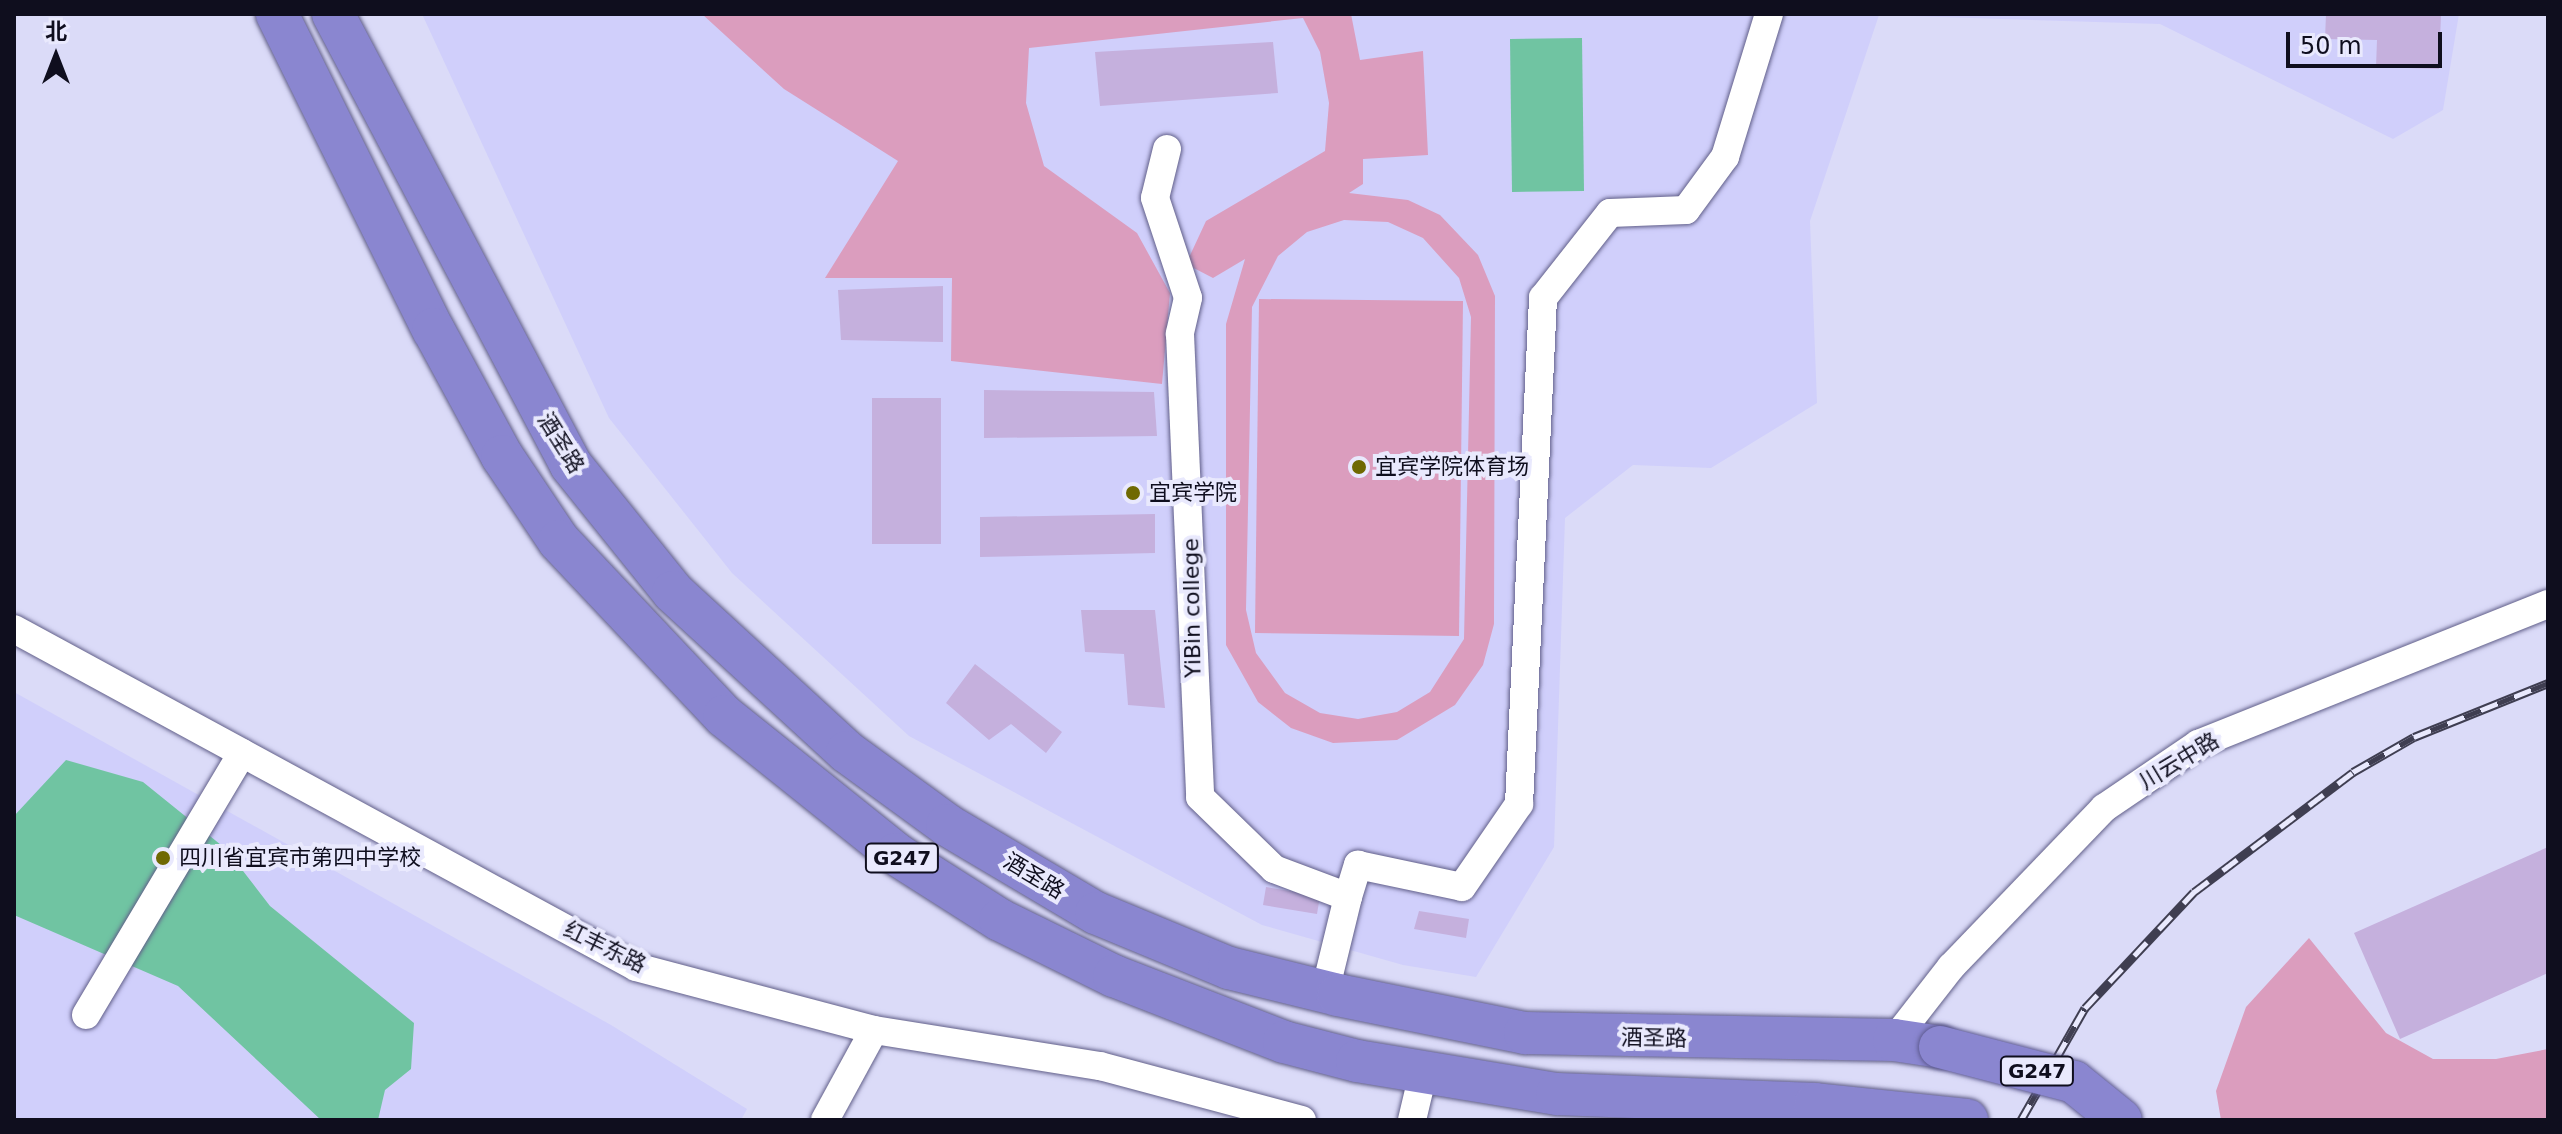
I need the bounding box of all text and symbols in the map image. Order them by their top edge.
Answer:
north arrow [16,16,96,96]
scale bar [2290,16,2446,66]
text: 北 [45,19,67,44]
text: 50 m [2300,32,2362,60]
street label: 酒圣路 [532,408,590,478]
place label: 宜宾学院体育场 [1375,454,1529,480]
marker: 宜宾学院体育场 [1350,458,1368,476]
place label: 宜宾学院 [1149,480,1237,506]
marker: 宜宾学院 [1124,484,1142,502]
street label: YiBin college [1178,538,1206,678]
street label: 川云中路 [2134,727,2224,795]
road number: G247 [864,842,940,874]
place label: 四川省宜宾市第四中学校 [179,845,421,871]
street label: 酒圣路 [999,848,1069,904]
marker: 四川省宜宾市第四中学校 [154,849,172,867]
street label: 红丰东路 [560,916,650,978]
street label: 酒圣路 [1621,1024,1687,1052]
road number: G247 [1999,1055,2075,1087]

